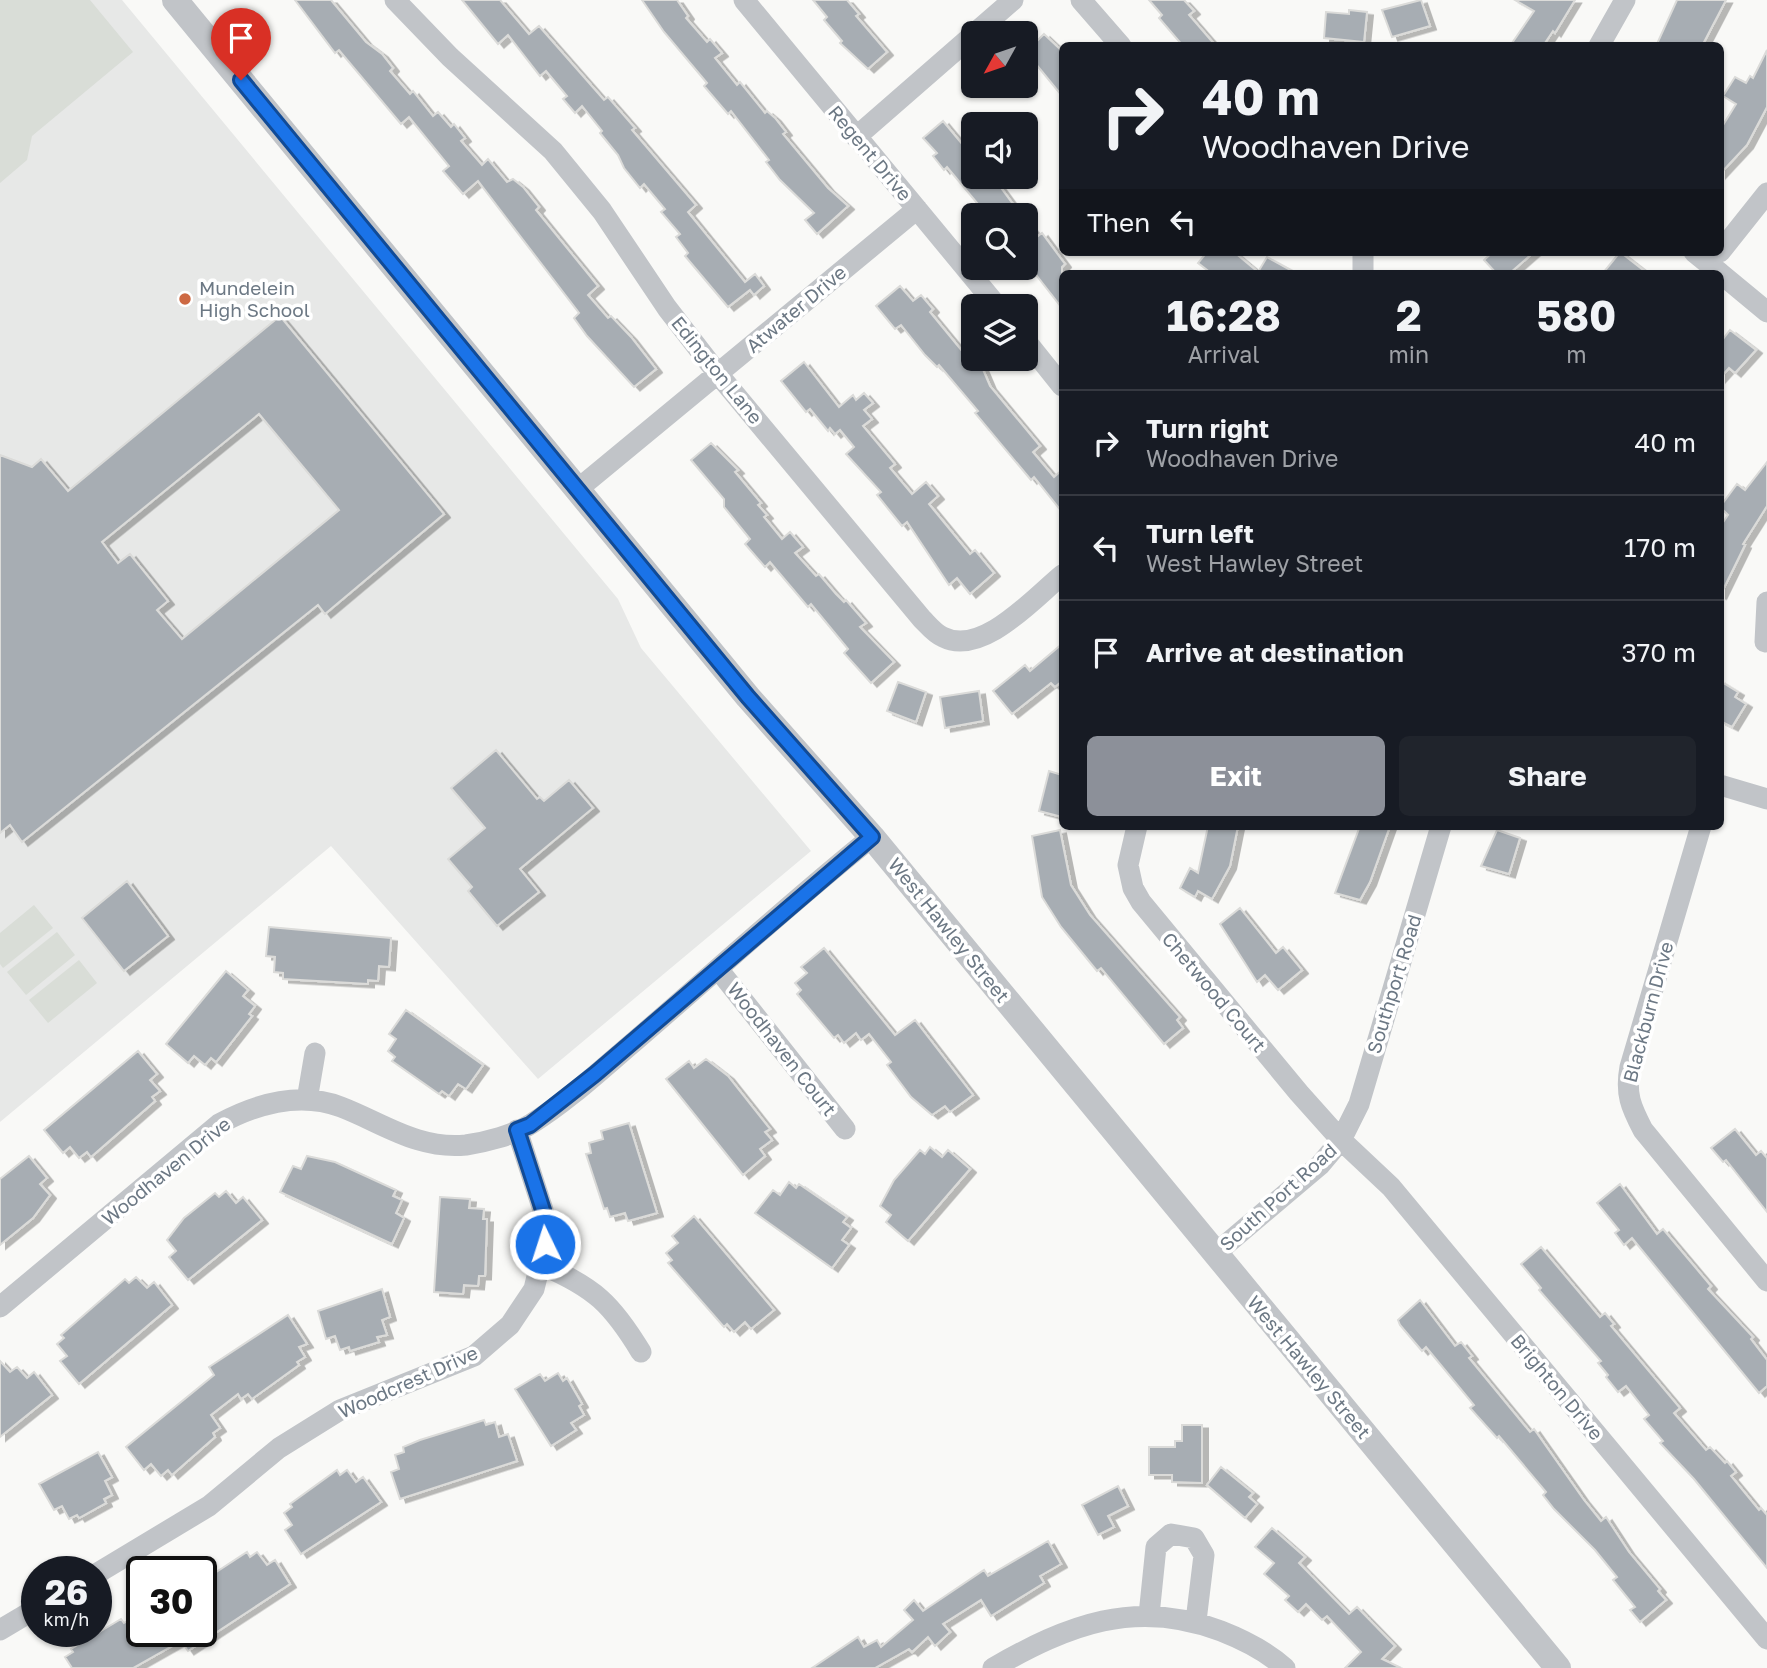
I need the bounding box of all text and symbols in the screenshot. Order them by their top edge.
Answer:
pin [211,8,271,80]
icon: arrive [222,19,260,57]
north arrow [961,21,1038,98]
map controls [961,21,1038,371]
text: 40 m [1202,67,1320,126]
icon: right [1087,70,1178,161]
street label: Regent Drive [824,100,917,205]
button: sound [961,112,1038,189]
text: Woodhaven Drive [1202,127,1469,165]
button: search [961,203,1038,280]
icon: left [1164,203,1202,241]
text: Then [1087,207,1150,238]
street label: Atwater Drive [741,260,850,357]
place label: Mundelein High School [199,276,310,321]
text: 16:28 [1167,290,1281,340]
text: 2 [1396,290,1422,340]
text: 580 [1537,290,1616,340]
marker: Mundelein High School [177,291,193,307]
button: layers [961,294,1038,371]
street label: Edington Lane [667,311,768,428]
text: Arrival [1188,340,1260,368]
text: min [1388,340,1429,368]
text: m [1566,340,1587,368]
text: Turn right [1146,413,1269,444]
icon: right [1087,424,1125,462]
text: 40 m [1635,427,1696,458]
text: Woodhaven Drive [1146,444,1338,472]
text: Turn left [1146,518,1254,549]
icon: left [1087,529,1125,567]
text: 170 m [1624,532,1696,563]
text: West Hawley Street [1146,549,1363,577]
icon: arrive [1087,634,1125,672]
text: Arrive at destination [1146,637,1404,668]
text: 370 m [1621,637,1696,668]
button: Exit [1087,736,1385,816]
button: Share [1399,736,1696,816]
street label: West Hawley Street [884,853,1015,1007]
street label: Southport Road [1361,912,1426,1056]
street label: Chetwood Court [1158,927,1271,1056]
street label: Blackburn Drive [1618,939,1677,1085]
street label: Woodhaven Court [723,977,842,1120]
street label: Woodhaven Drive [97,1112,235,1230]
street label: South Port Road [1214,1138,1341,1255]
position arrow [508,1207,582,1281]
street label: West Hawley Street [1243,1291,1376,1443]
street label: Brighton Drive [1506,1329,1608,1444]
street label: Woodcrest Drive [335,1341,481,1423]
speed limit sign: 30 [126,1556,217,1647]
text: 26 [45,1571,88,1613]
text: km/h [44,1608,89,1630]

